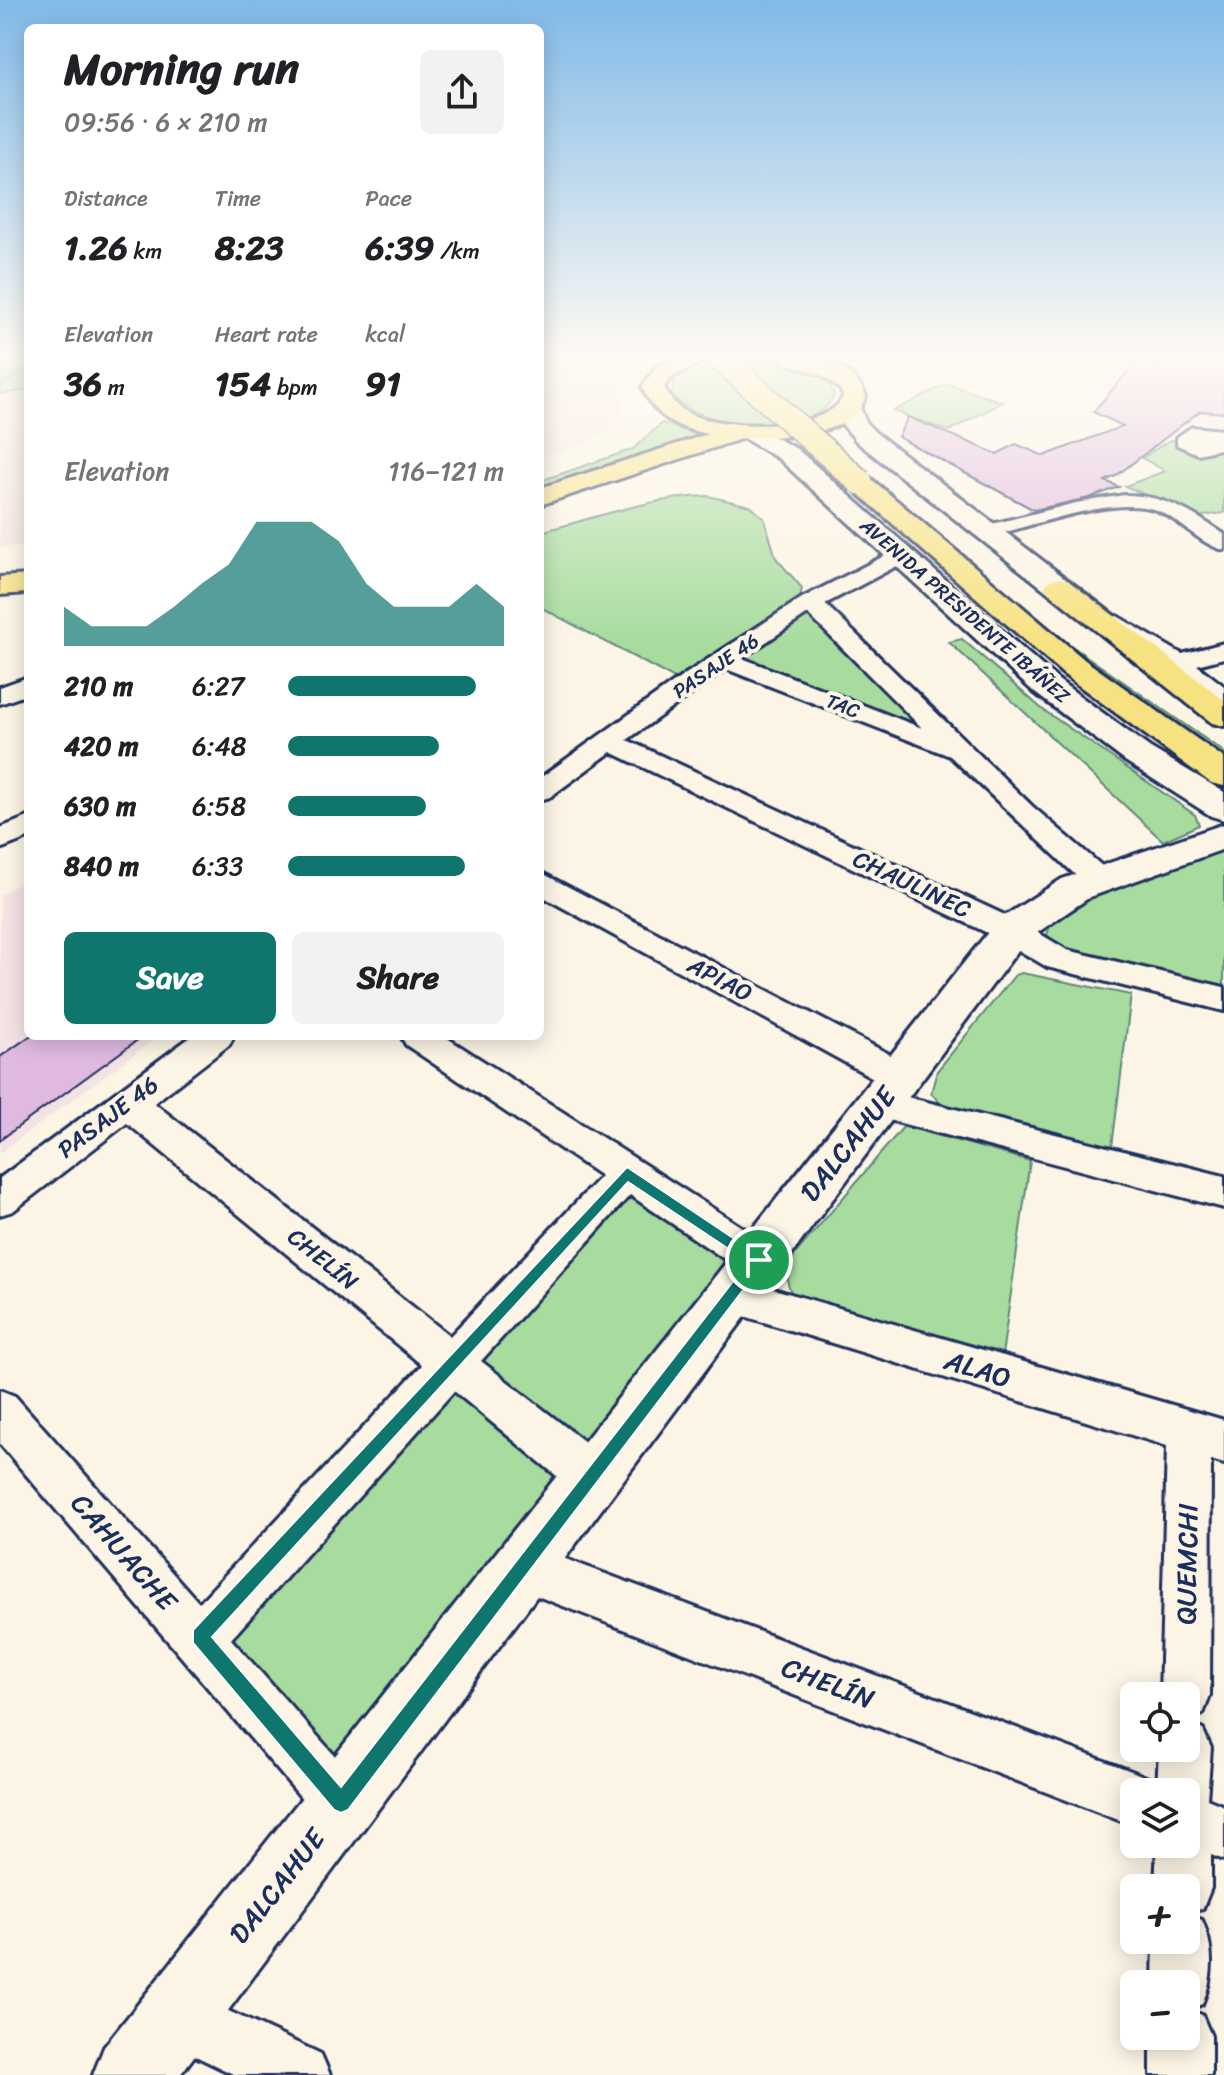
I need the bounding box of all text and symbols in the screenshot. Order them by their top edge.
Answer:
text: Morning run [64,30,299,108]
button: share [420,50,504,134]
text: 09:56 · 6 × 210 m [64,99,267,145]
text: Distance [64,179,148,218]
text: Time [215,179,261,218]
text: Pace [365,179,412,218]
text: 1.26 [64,218,128,278]
text: 8:23 [215,218,284,278]
text: 6:39 [365,218,434,278]
text: km [128,232,162,271]
text: /km [434,232,480,271]
text: Elevation [64,315,153,354]
text: Heart rate [215,315,318,354]
text: kcal [365,315,405,354]
text: 36 [64,354,102,414]
text: 154 [215,354,271,414]
text: 91 [365,354,401,414]
text: m [102,368,125,407]
text: bpm [271,368,318,407]
text: Elevation [64,448,169,494]
text: 116–121 m [388,448,504,494]
street label: AVENIDA PRESIDENTE IBÁÑEZ [851,508,1079,713]
street label: PASAJE 46 [665,624,767,708]
text: 210 m [64,663,133,709]
text: 6:27 [192,663,244,709]
street label: TAC [821,684,866,729]
text: 420 m [64,723,138,769]
text: 6:48 [192,723,247,769]
text: 630 m [64,783,136,829]
text: 6:58 [192,783,246,829]
street label: CHAULINEC [846,838,978,930]
text: 840 m [64,843,139,889]
text: 6:33 [192,843,243,889]
button: Save [64,932,276,1024]
button: Share [292,932,504,1024]
street label: APIAO [679,944,760,1014]
street label: PASAJE 46 [48,1065,168,1169]
street label: DALCAHUE [787,1074,910,1213]
street label: CHELÍN [278,1217,369,1302]
pin [725,1226,793,1294]
icon: arrive [737,1238,781,1282]
street label: ALAO [938,1335,1018,1402]
street label: CAHUACHE [58,1481,191,1624]
street label: QUEMCHI [1161,1503,1213,1625]
street label: CHELÍN [774,1643,882,1723]
map controls [1120,1682,1200,2050]
button: locate [1120,1682,1200,1762]
button: layers [1120,1778,1200,1858]
street label: DALCAHUE [216,1816,339,1955]
button: + [1120,1874,1200,1954]
button: − [1120,1970,1200,2050]

